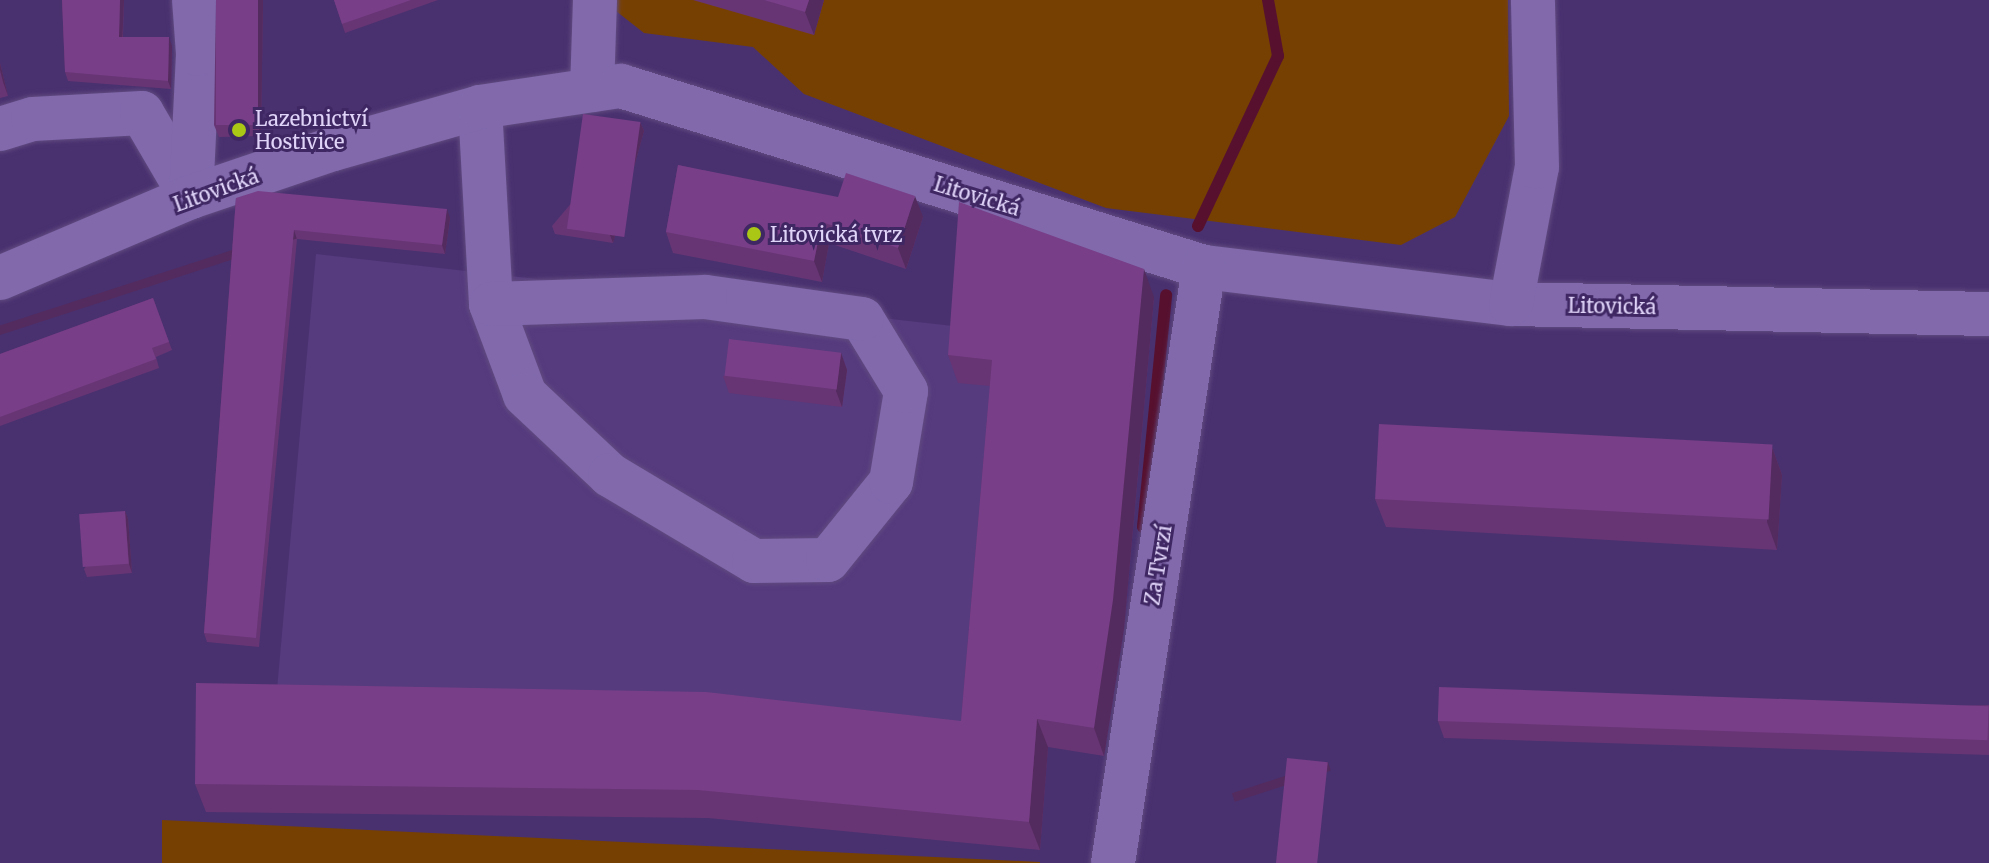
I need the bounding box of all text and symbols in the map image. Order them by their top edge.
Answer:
place label: Lazebnictví Hostivice [255,106,368,153]
marker: Lazebnictví Hostivice [230,121,248,139]
street label: Litovická [170,164,262,216]
street label: Litovická [931,172,1023,220]
place label: Litovická tvrz [770,222,903,246]
marker: Litovická tvrz [745,225,763,243]
street label: Litovická [1568,293,1656,319]
street label: Za Tvrzí [1140,523,1176,607]

